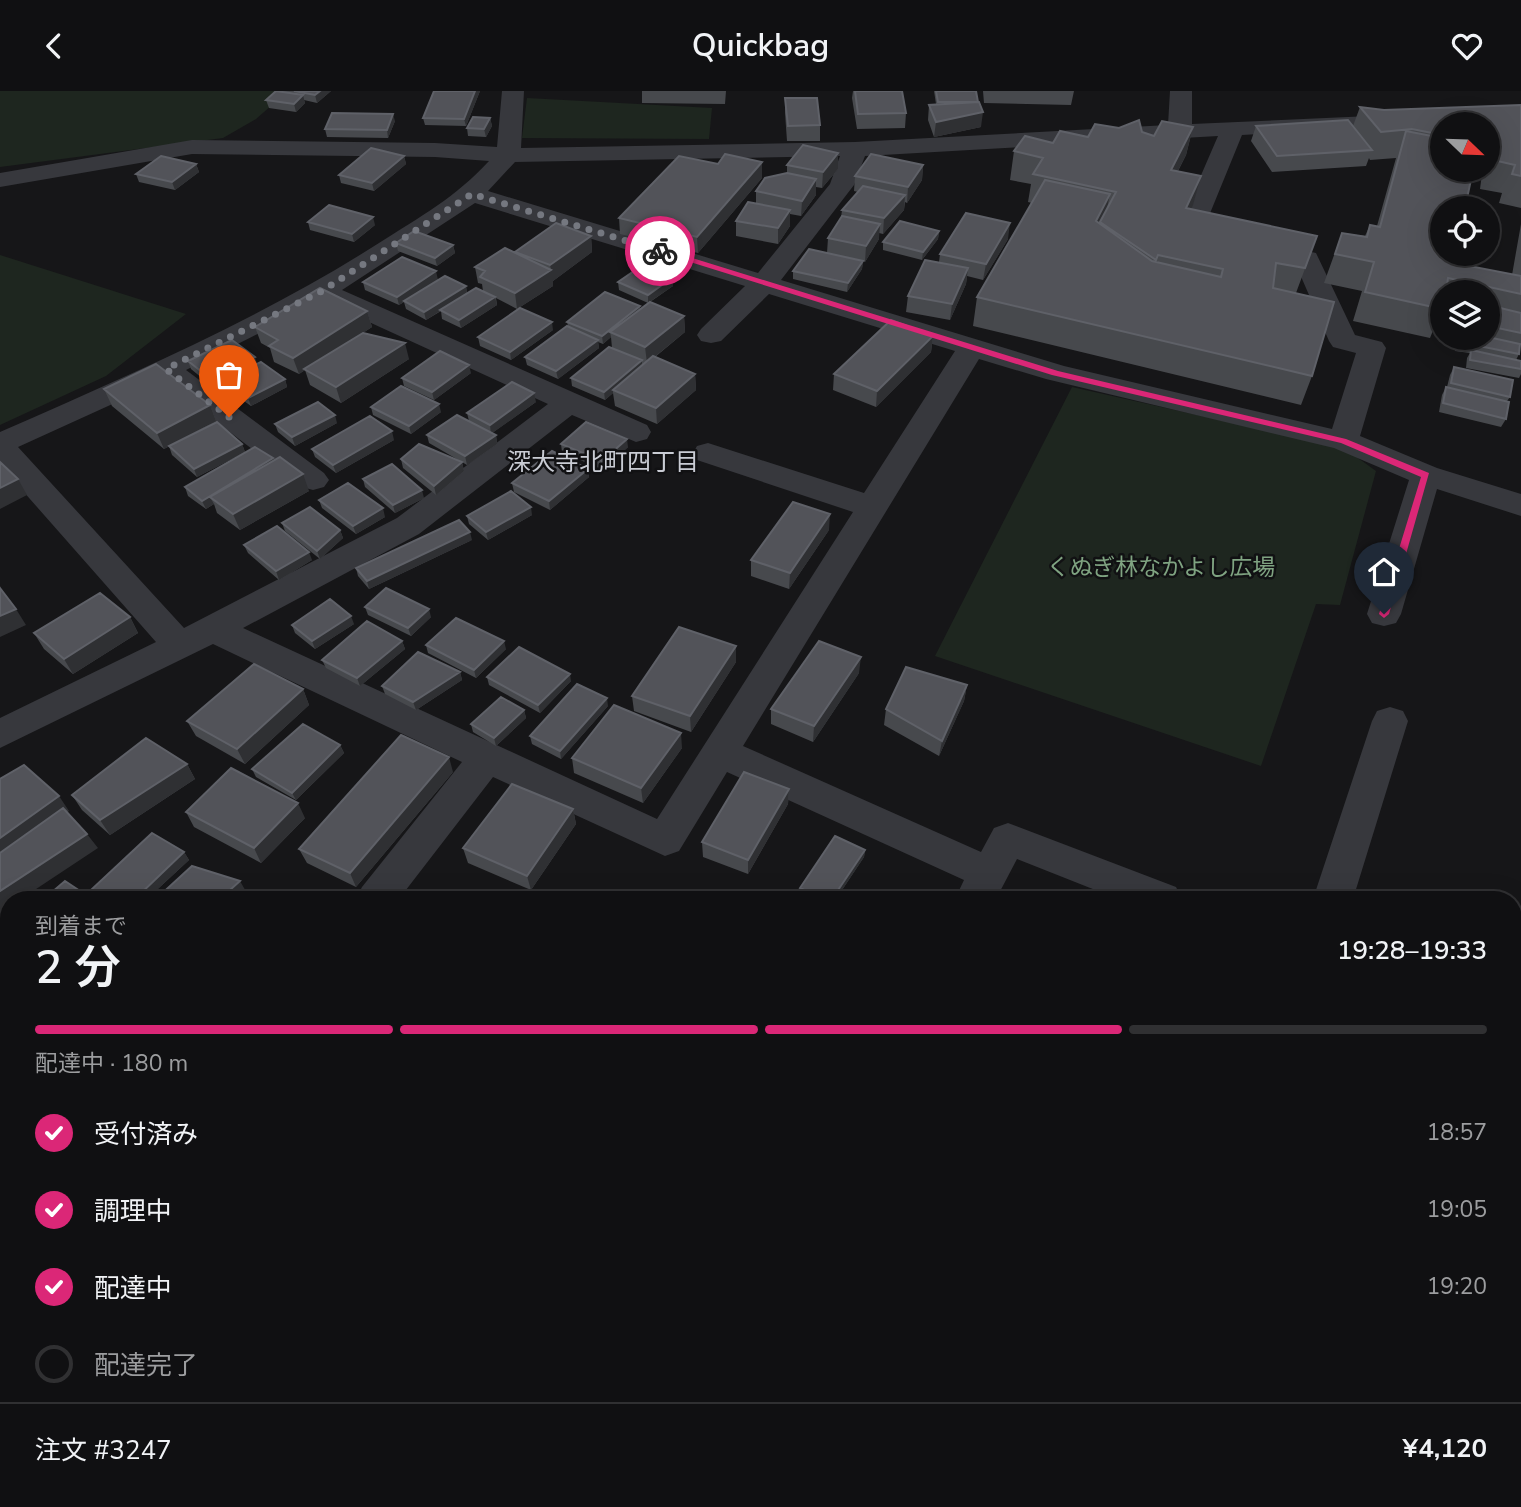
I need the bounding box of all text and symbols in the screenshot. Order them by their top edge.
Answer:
text: Quickbag [692,24,829,67]
icon: back [35,27,73,65]
icon: heart [1448,27,1486,65]
north arrow [1430,112,1500,182]
map controls [1430,112,1500,350]
button: locate [1430,196,1500,266]
courier [625,216,695,286]
icon: bike [641,232,679,270]
button: layers [1430,280,1500,350]
pin [199,345,259,417]
icon: bag [210,356,248,394]
district label: 深大寺北町四丁目 [507,446,699,478]
pin [1354,542,1414,614]
park label: くぬぎ林なかよし広場 [1047,552,1275,583]
icon: home [1365,553,1403,591]
text: 到着まで [35,911,127,942]
text: 19:28–19:33 [1337,933,1487,968]
text: 2 分 [35,936,121,999]
text: 配達中 · 180 m [35,1048,188,1079]
icon: check [35,1114,73,1152]
text: 受付済み [94,1117,198,1152]
text: 18:57 [1427,1117,1487,1148]
icon: check [35,1191,73,1229]
text: 調理中 [94,1194,172,1229]
text: 19:05 [1427,1194,1487,1225]
icon: check [35,1268,73,1306]
text: 配達中 [94,1271,172,1306]
text: 19:20 [1427,1271,1487,1302]
text: 配達完了 [94,1348,198,1383]
text: ¥4,120 [1403,1431,1487,1466]
text: 注文 #3247 [35,1433,172,1468]

